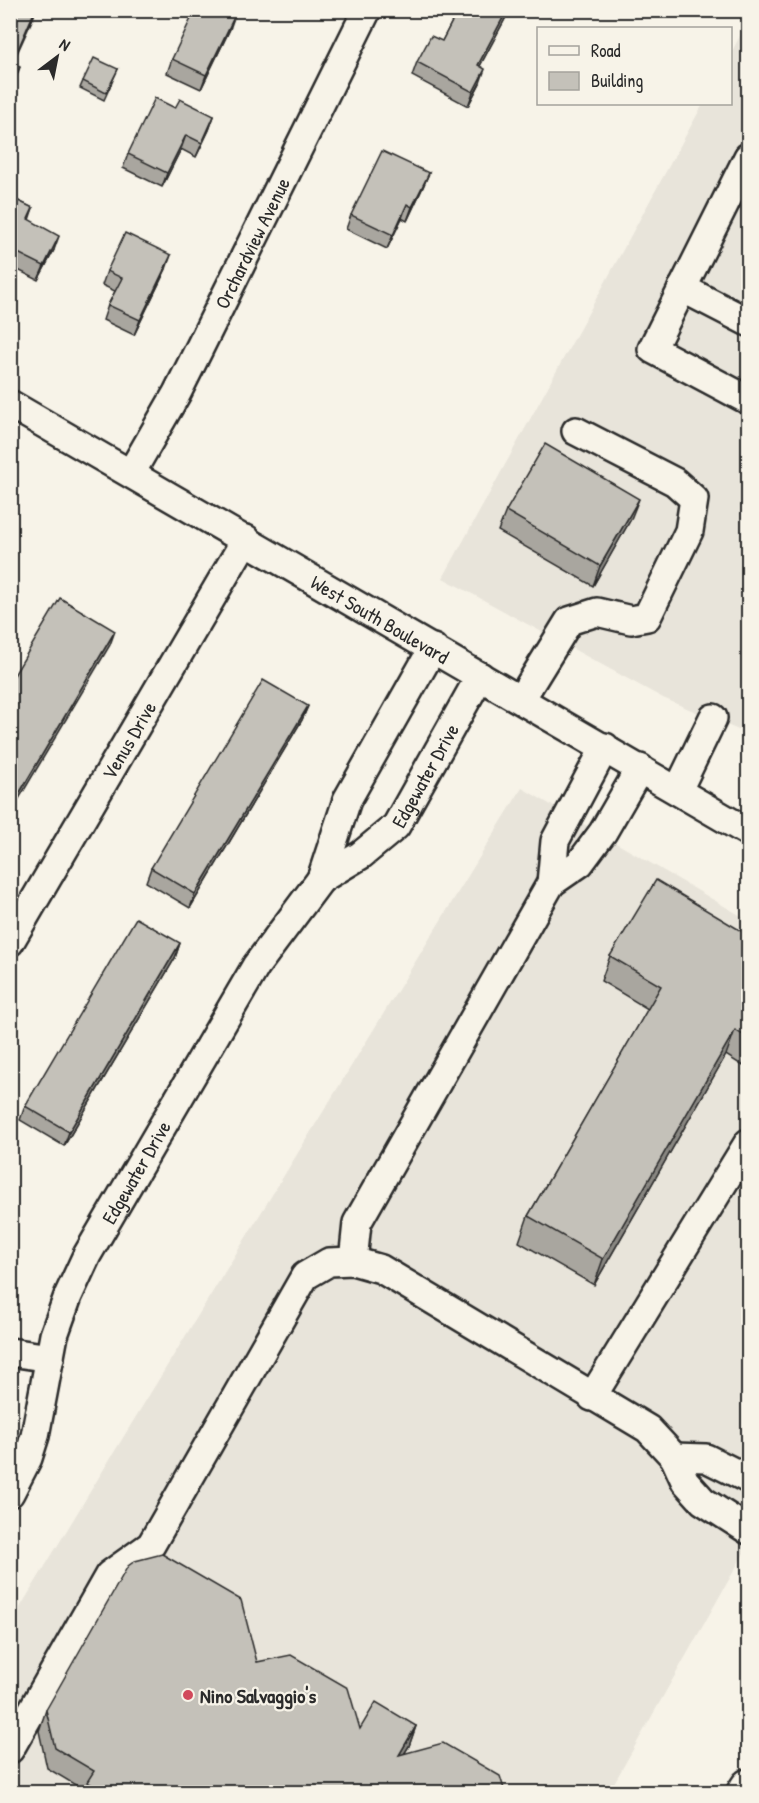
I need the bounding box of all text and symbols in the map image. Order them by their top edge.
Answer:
north arrow [27,27,87,87]
legend [537,27,732,105]
text: N [56,33,75,56]
text: Road [591,38,621,63]
text: Building [591,68,643,93]
street label: Orchardview Avenue [208,173,296,313]
street label: West South Boulevard [306,568,454,670]
street label: Venus Drive [95,696,162,784]
street label: Edgewater Drive [384,718,464,832]
street label: Edgewater Drive [95,1115,176,1229]
place label: Nino Salvaggio's [200,1682,317,1710]
marker: Nino Salvaggio's [181,1688,195,1702]

